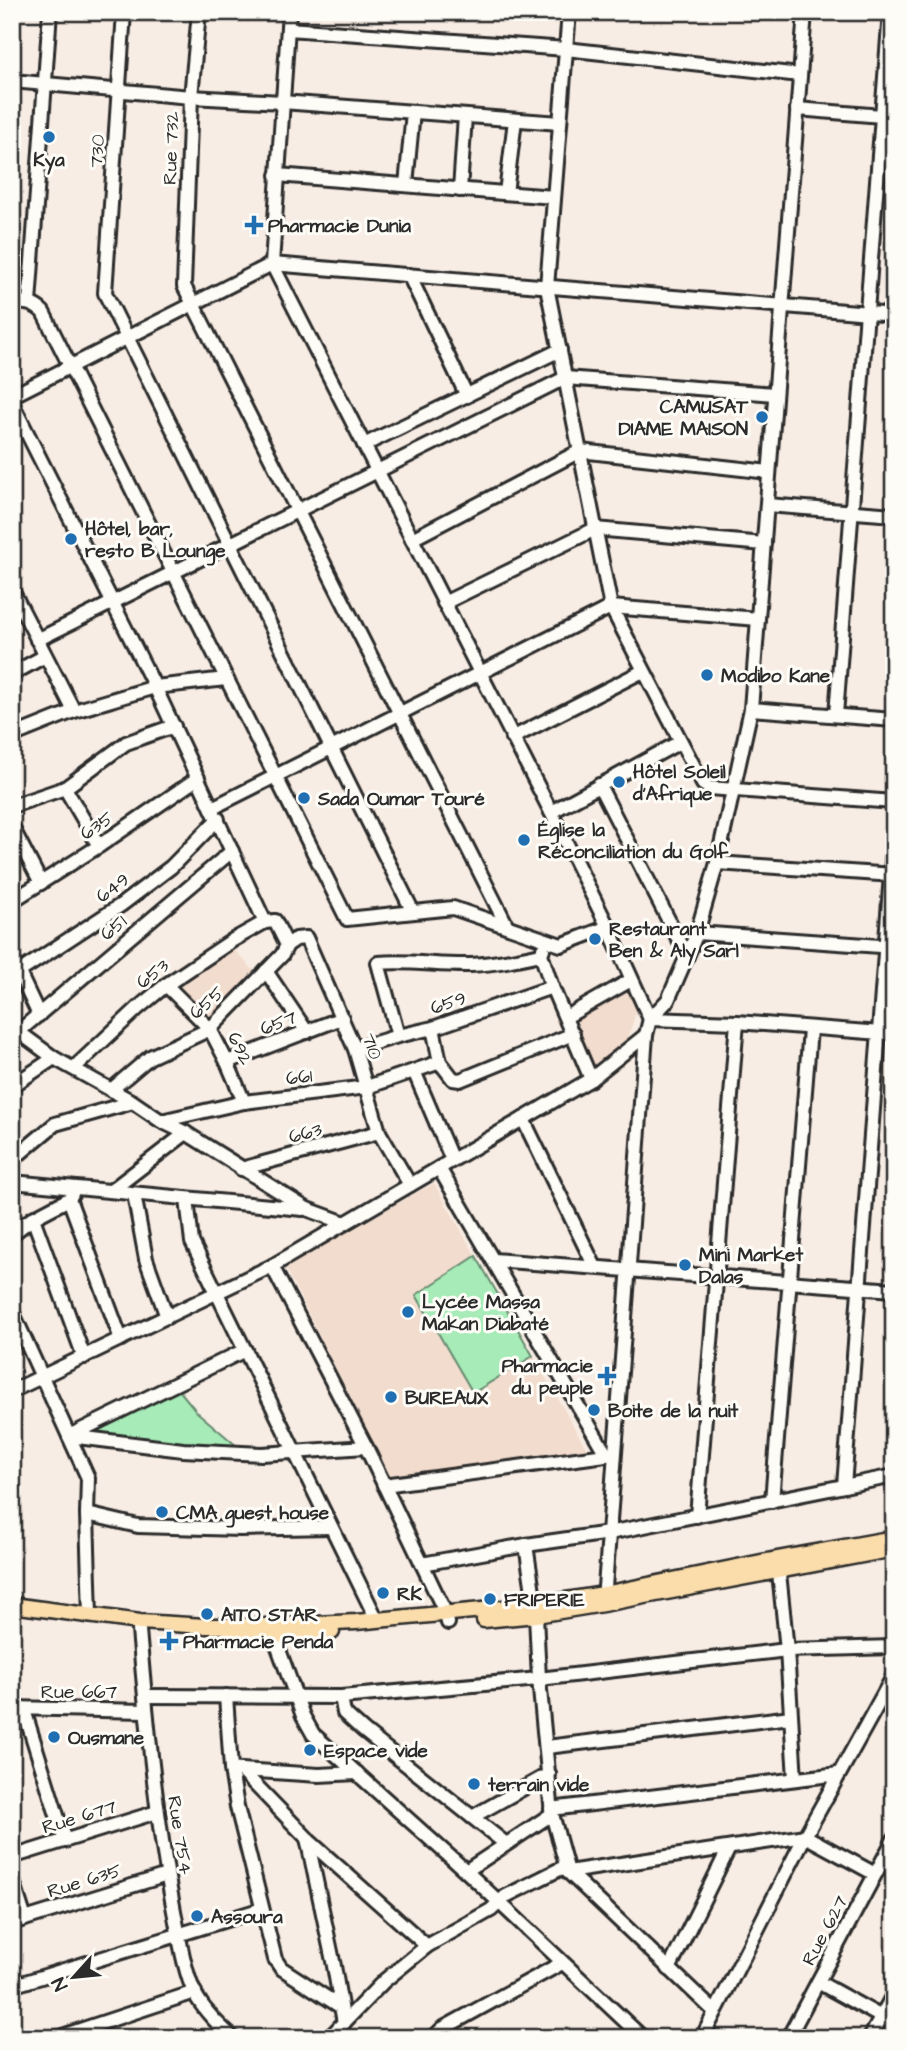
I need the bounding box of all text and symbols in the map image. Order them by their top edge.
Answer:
street label: Rue 732 [157,111,186,185]
marker: Kya [41,129,57,145]
street label: 730 [83,134,112,169]
place label: Kya [33,147,65,175]
place label: Pharmacie Dunia [268,213,411,240]
marker: Pharmacie Dunia [246,217,262,233]
place label: CAMUSAT DIAME MAISON [618,394,749,443]
marker: CAMUSAT DIAME MAISON [754,409,770,425]
place label: Hôtel, bar, resto B Lounge [85,516,226,566]
marker: Hôtel, bar, resto B Lounge [63,531,79,547]
place label: Modibo Kane [721,663,831,690]
marker: Modibo Kane [699,667,715,683]
place label: Hôtel Soleil d'Afrique [632,759,726,808]
marker: Hôtel Soleil d'Afrique [611,774,627,790]
place label: Sada Oumar Touré [317,786,485,813]
marker: Sada Oumar Touré [296,790,312,806]
street label: 635 [75,805,119,847]
place label: Église la Réconciliation du Golf [538,817,729,866]
marker: Église la Réconciliation du Golf [516,832,532,848]
street label: 649 [91,867,135,910]
street label: 651 [95,909,134,947]
place label: Restaurant Ben & Aly Sarl [609,916,739,966]
marker: Restaurant Ben & Aly Sarl [587,931,603,947]
street label: 653 [131,953,175,996]
street label: 655 [183,980,231,1026]
street label: 659 [427,985,470,1022]
street label: 657 [256,1004,301,1043]
street label: 692 [220,1028,259,1070]
street label: 710 [354,1030,389,1063]
street label: 661 [285,1062,314,1092]
street label: 663 [286,1116,325,1151]
place label: Mini Market Dalas [699,1242,803,1291]
marker: Mini Market Dalas [677,1257,693,1273]
place label: Lycée Massa Makan Diabaté [422,1289,550,1338]
marker: Lycée Massa Makan Diabaté [400,1304,416,1320]
place label: Pharmacie du peuple [502,1353,594,1402]
marker: Pharmacie du peuple [599,1368,615,1384]
place label: BUREAUX [405,1385,489,1412]
marker: BUREAUX [383,1389,399,1405]
place label: Boite de la nuit [608,1398,739,1425]
marker: Boite de la nuit [586,1402,602,1418]
place label: CMA guest house [176,1500,330,1528]
marker: CMA guest house [154,1504,170,1520]
place label: RK [397,1581,423,1608]
marker: RK [375,1585,391,1601]
place label: FRIPERIE [504,1587,585,1614]
marker: FRIPERIE [482,1591,498,1607]
place label: AITO STAR [221,1602,318,1629]
marker: AITO STAR [199,1606,215,1622]
place label: Pharmacie Penda [183,1629,334,1656]
marker: Pharmacie Penda [161,1633,177,1649]
street label: Rue 667 [41,1679,118,1706]
place label: Ousmane [68,1725,145,1752]
marker: Ousmane [46,1729,62,1745]
place label: Espace vide [324,1738,428,1765]
marker: Espace vide [302,1742,318,1758]
place label: terrain vide [487,1772,590,1799]
marker: terrain vide [466,1776,482,1792]
street label: Rue 677 [39,1793,120,1842]
street label: Rue 754 [160,1794,199,1877]
street label: Rue 635 [44,1857,125,1905]
street label: Rue 627 [796,1891,855,1970]
place label: Assoura [211,1904,283,1931]
marker: Assoura [189,1908,205,1924]
north arrow [38,1941,108,2011]
text: N [45,1973,75,1995]

